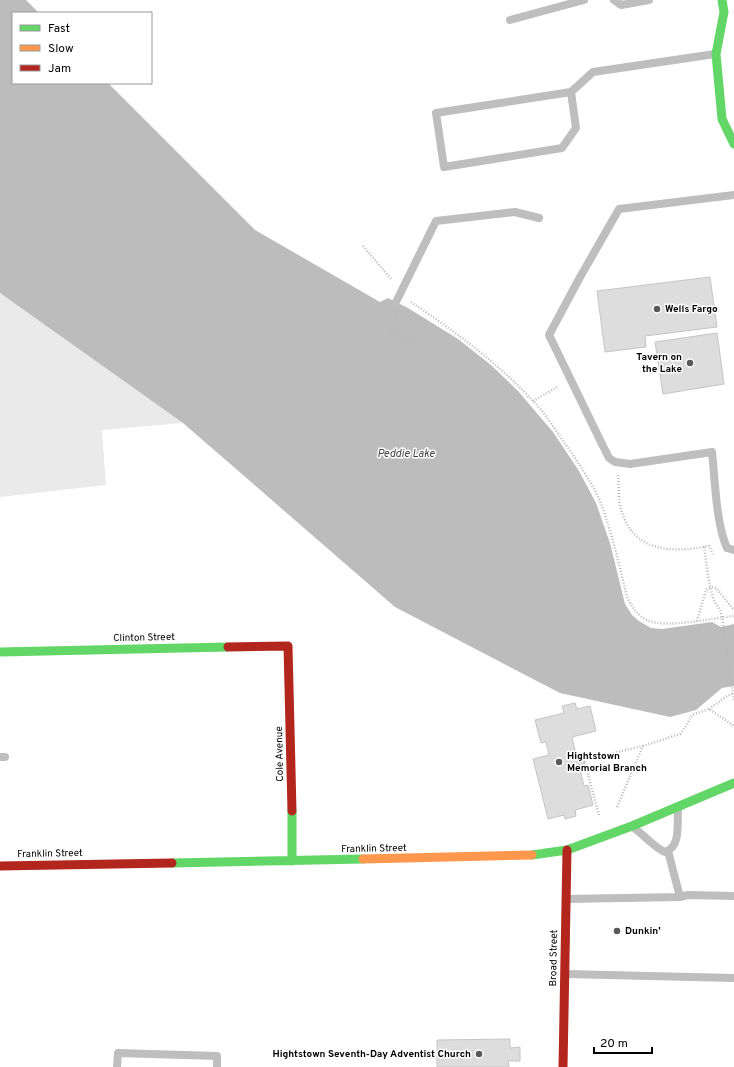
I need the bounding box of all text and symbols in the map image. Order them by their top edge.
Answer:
legend [12,12,152,84]
text: Fast [48,21,70,37]
text: Slow [48,41,74,57]
text: Jam [48,61,71,77]
place label: Wells Fargo [665,303,718,316]
marker: Wells Fargo [652,304,662,314]
place label: Tavern on the Lake [636,351,682,376]
marker: Tavern on the Lake [685,358,695,368]
water label: Peddie Lake [377,447,435,461]
street label: Clinton Street [113,631,175,645]
street label: Cole Avenue [273,726,287,782]
place label: Hightstown Memorial Branch [567,750,647,775]
marker: Hightstown Memorial Branch [554,757,564,767]
street label: Franklin Street [341,842,407,856]
street label: Franklin Street [17,847,83,861]
place label: Dunkin' [625,925,661,938]
marker: Dunkin' [612,926,622,936]
street label: Broad Street [547,929,561,987]
scale bar [594,1029,652,1055]
text: 20 m [600,1036,628,1052]
place label: Hightstown Seventh-Day Adventist Church [272,1048,471,1061]
marker: Hightstown Seventh-Day Adventist Church [474,1049,484,1059]

